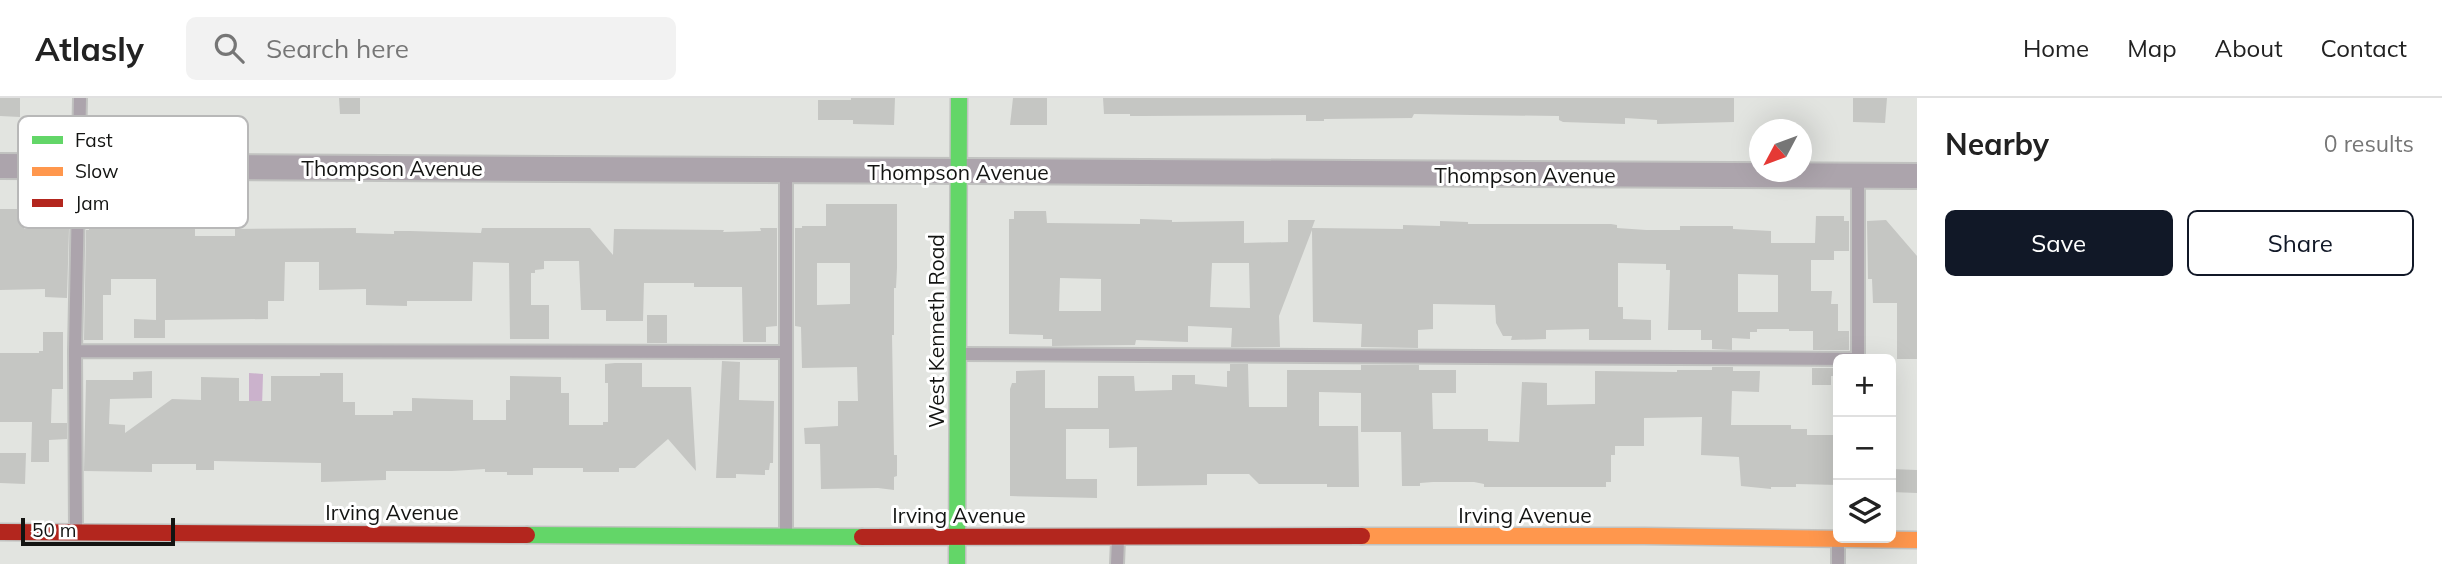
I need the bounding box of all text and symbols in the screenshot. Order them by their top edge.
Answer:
search box [186,17,676,80]
text: Atlasly [35,28,144,69]
icon: search [210,29,248,67]
text: Search here [266,32,409,65]
text: Home [2023,33,2089,63]
text: Map [2127,33,2177,63]
text: About [2215,33,2283,63]
text: Contact [2321,33,2407,63]
legend [18,116,248,228]
north arrow [1749,119,1812,182]
text: Nearby [1945,125,2049,163]
text: Fast [75,128,113,152]
text: 0 results [2324,129,2414,158]
street label: Thompson Avenue [301,155,483,181]
text: Slow [75,159,119,183]
street label: Thompson Avenue [867,159,1049,185]
street label: Thompson Avenue [1434,162,1616,188]
text: Jam [75,191,109,215]
button: Save [1945,210,2173,276]
button: Share [2187,210,2414,276]
street label: West Kenneth Road [923,234,949,428]
map controls [1833,354,1896,543]
button: + [1833,354,1896,417]
button: − [1833,417,1896,480]
button: layers [1833,480,1896,543]
street label: Irving Avenue [325,499,459,525]
street label: Irving Avenue [892,502,1026,528]
street label: Irving Avenue [1458,502,1592,528]
scale bar [21,515,175,547]
text: 50 m [32,518,76,542]

